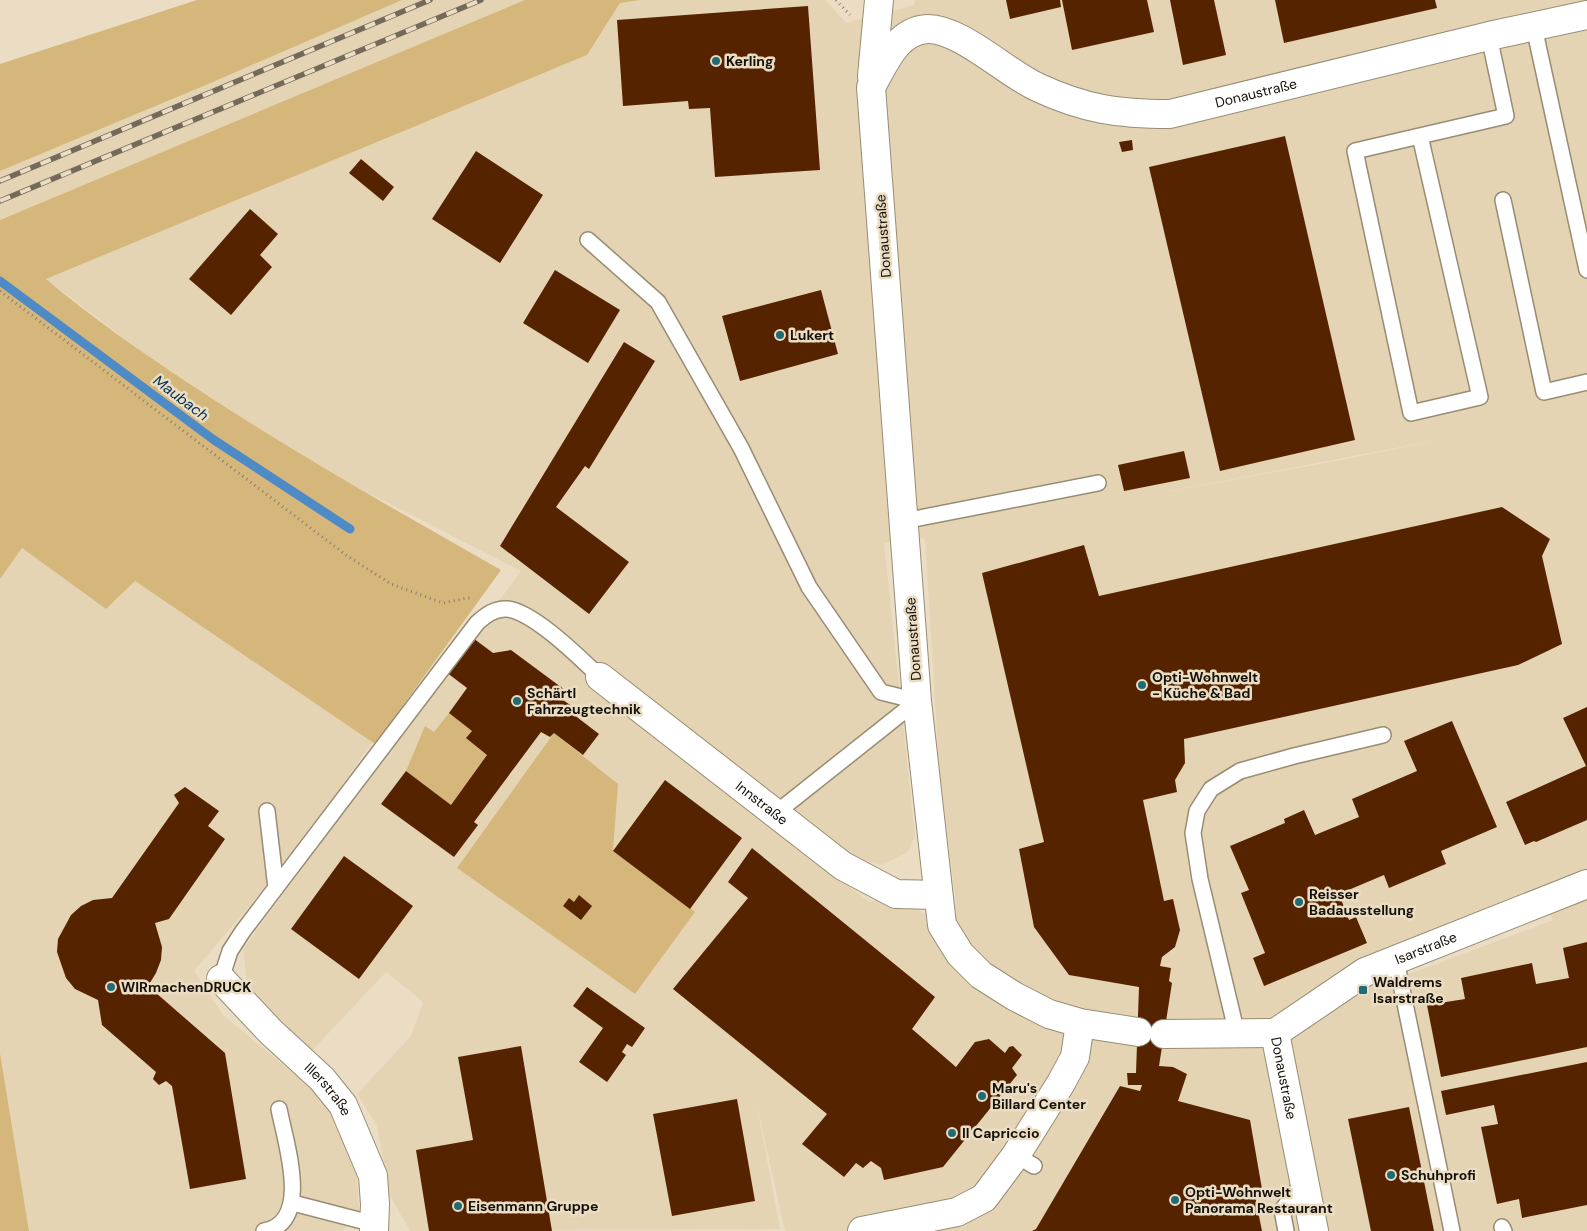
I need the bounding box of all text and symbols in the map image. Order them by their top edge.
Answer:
place label: Kerling [726,52,773,70]
marker: Kerling [710,55,722,67]
street label: Donaustraße [1213,74,1299,112]
street label: Donaustraße [871,194,895,278]
place label: Lukert [790,326,834,344]
marker: Lukert [774,329,786,341]
water label: Maubach [149,371,213,426]
street label: Donaustraße [901,597,925,681]
place label: Opti-Wohnwelt - Küche & Bad [1152,668,1258,702]
marker: Opti-Wohnwelt - Küche & Bad [1136,679,1148,691]
place label: Schärtl Fahrzeugtechnik [527,684,641,718]
marker: Schärtl Fahrzeugtechnik [511,695,523,707]
street label: Innstraße [732,777,792,829]
place label: Reisser Badausstellung [1309,885,1414,919]
marker: Reisser Badausstellung [1293,896,1305,908]
street label: Isarstraße [1392,928,1459,968]
place label: Waldrems Isarstraße [1373,973,1444,1007]
place label: WIRmachenDRUCK [121,978,251,996]
marker: WIRmachenDRUCK [105,981,117,993]
marker: Waldrems Isarstraße [1357,984,1369,996]
street label: Donaustraße [1267,1035,1301,1121]
street label: Illerstraße [301,1058,355,1118]
place label: Maru's Billard Center [992,1079,1086,1113]
marker: Maru's Billard Center [976,1090,988,1102]
place label: Il Capriccio [962,1124,1039,1142]
marker: Il Capriccio [946,1127,958,1139]
place label: Schuhprofi [1401,1166,1476,1184]
marker: Schuhprofi [1385,1169,1397,1181]
place label: Opti-Wohnwelt Panorama Restaurant [1185,1183,1333,1217]
marker: Opti-Wohnwelt Panorama Restaurant [1169,1194,1181,1206]
place label: Eisenmann Gruppe [468,1197,598,1215]
marker: Eisenmann Gruppe [452,1200,464,1212]

